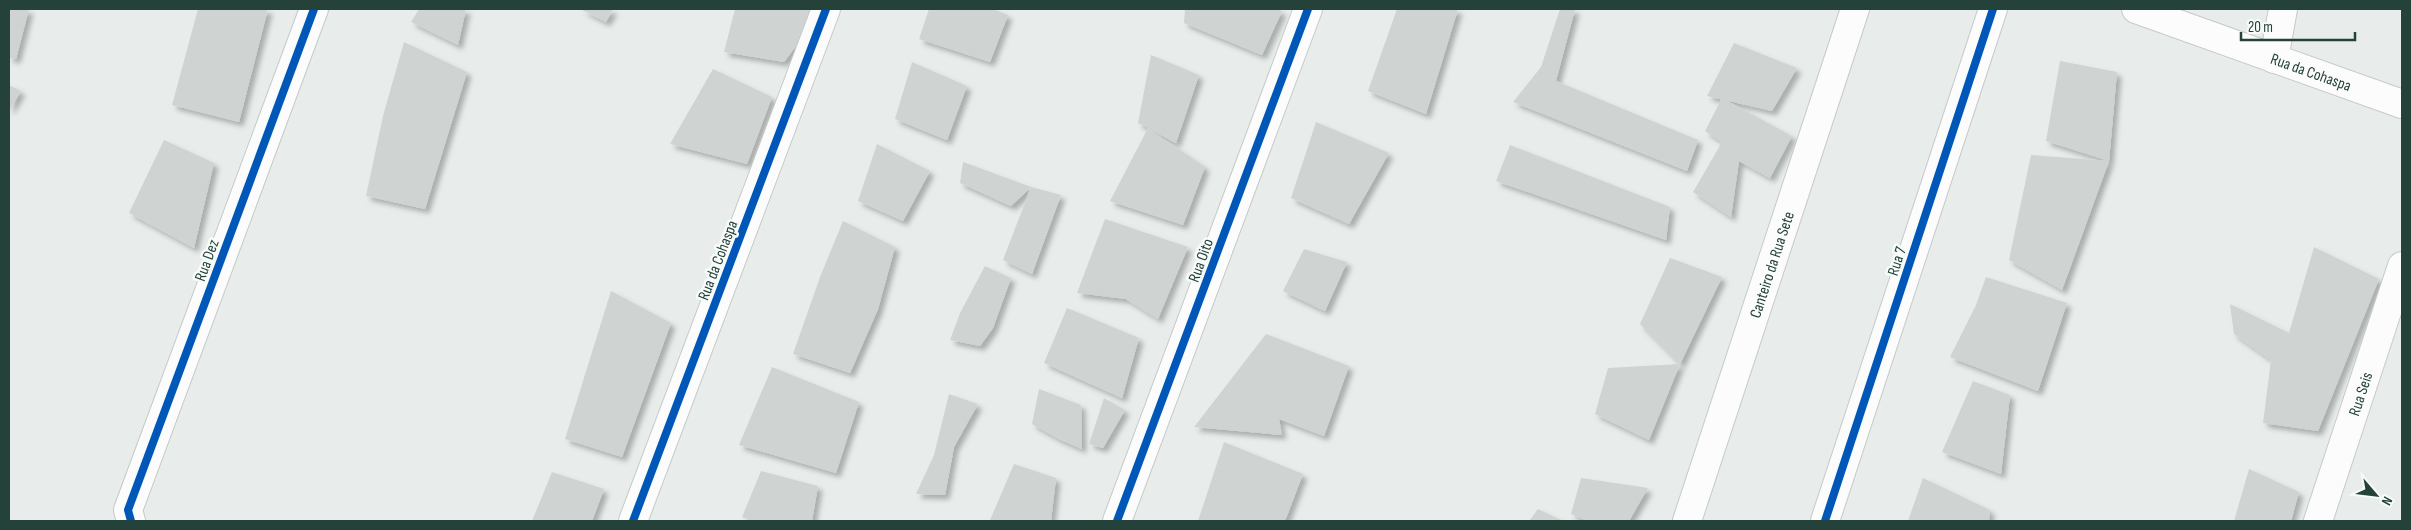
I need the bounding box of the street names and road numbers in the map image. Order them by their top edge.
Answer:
street label: Rua da Cohaspa [2268,50,2353,96]
street label: Canteiro da Rua Sete [1746,209,1799,321]
street label: Rua da Cohaspa [694,218,742,303]
street label: Rua Oito [1185,236,1218,285]
street label: Rua Dez [191,237,224,284]
street label: Rua 7 [1884,244,1911,278]
street label: Rua Seis [2345,370,2377,418]

